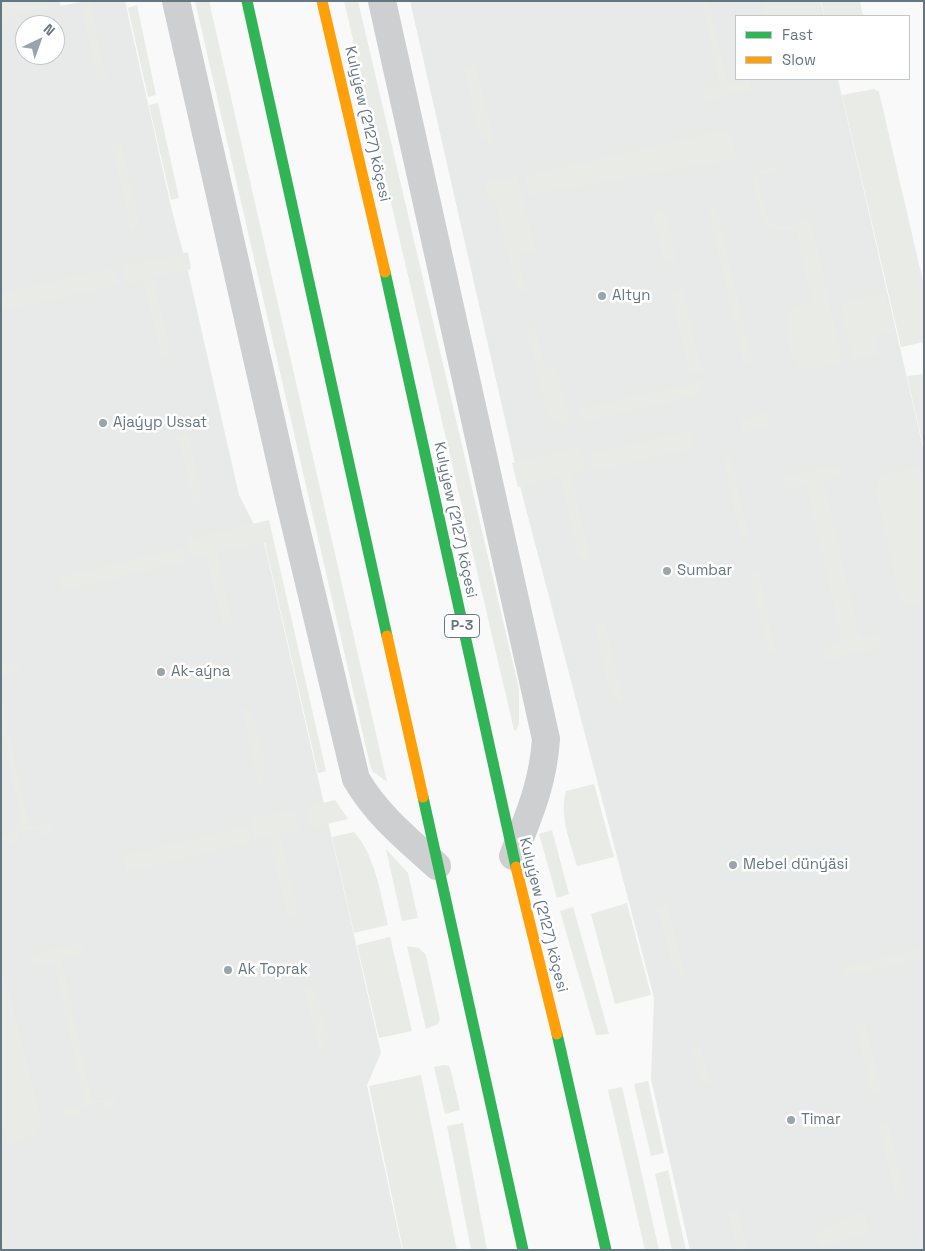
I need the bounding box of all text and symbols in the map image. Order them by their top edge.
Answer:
north arrow [15,15,65,65]
legend [735,15,910,80]
text: N [40,20,59,39]
text: Fast [782,25,813,44]
street label: Kulyýew (2127) köçesi [340,45,394,203]
text: Slow [782,50,816,69]
place label: Altyn [612,287,650,305]
marker: Altyn [596,290,608,302]
place label: Ajaýyp Ussat [113,414,207,432]
marker: Ajaýyp Ussat [97,417,109,429]
street label: Kulyýew (2127) köçesi [430,440,480,600]
place label: Sumbar [677,562,732,580]
marker: Sumbar [661,565,673,577]
road number: P-3 [444,614,480,638]
place label: Ak-aýna [171,663,230,681]
marker: Ak-aýna [155,666,167,678]
street label: Kulyýew (2127) köçesi [515,836,571,994]
place label: Mebel dünýäsi [743,856,848,874]
marker: Mebel dünýäsi [727,859,739,871]
place label: Ak Toprak [238,961,308,979]
marker: Ak Toprak [222,964,234,976]
place label: Timar [801,1111,841,1129]
marker: Timar [785,1114,797,1126]

